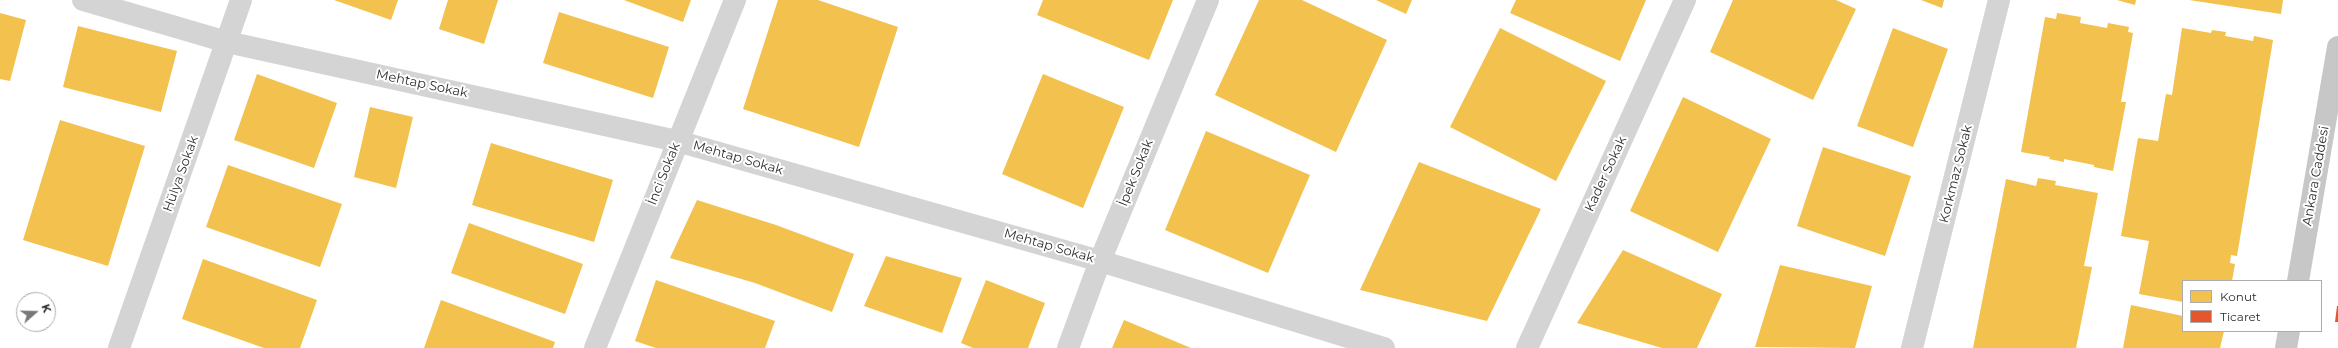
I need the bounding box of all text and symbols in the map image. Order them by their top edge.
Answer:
street label: Mehtap Sokak [375,67,469,101]
street label: Korkmaz Sokak [1936,123,1976,225]
street label: Ankara Caddesi [2300,125,2332,227]
street label: Hülya Sokak [160,134,202,214]
street label: Kader Sokak [1582,134,1630,214]
street label: İpek Sokak [1115,137,1157,209]
street label: Mehtap Sokak [691,138,785,178]
street label: İnci Sokak [644,140,684,208]
street label: Mehtap Sokak [1002,226,1096,266]
legend [2182,280,2322,332]
text: Konut [2220,289,2257,304]
north arrow [16,292,56,332]
text: K [38,302,54,314]
text: Ticaret [2220,309,2261,324]

